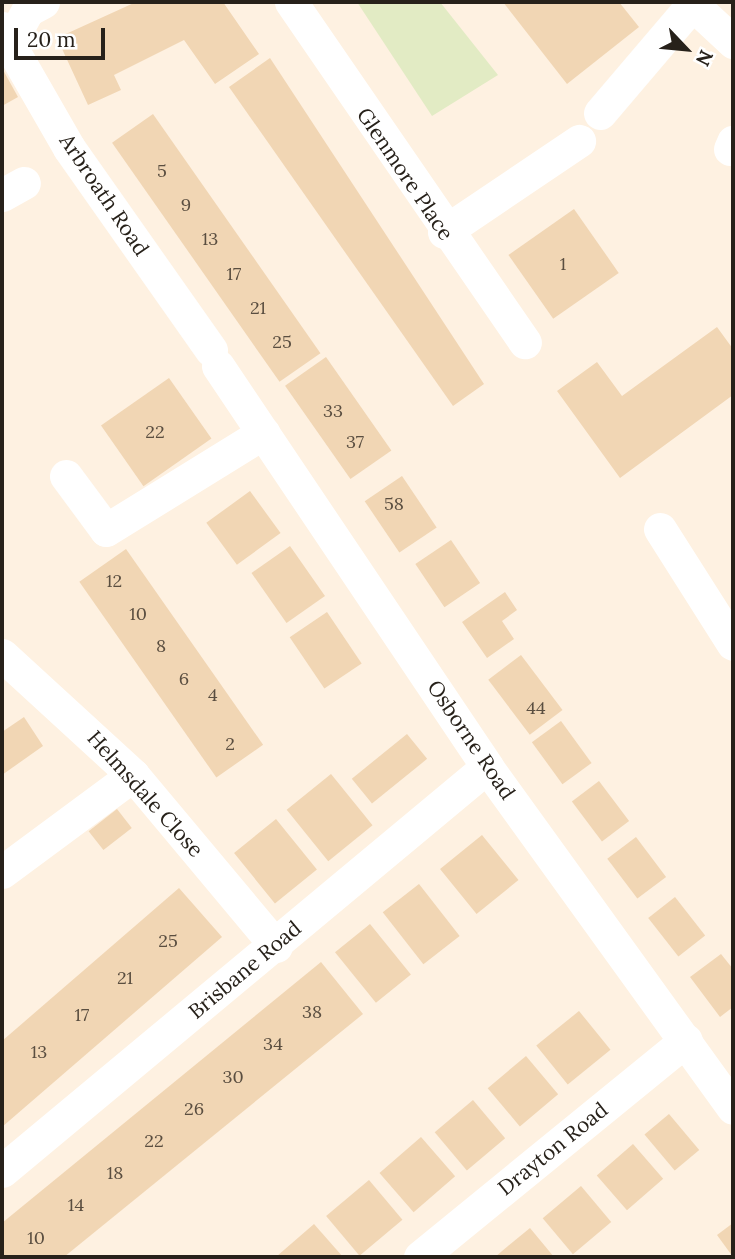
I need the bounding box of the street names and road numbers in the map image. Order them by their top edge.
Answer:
street label: Glenmore Place [351,103,459,245]
street label: Arbroath Road [54,129,154,261]
street label: Osborne Road [422,676,520,804]
street label: Helmsdale Close [82,726,208,862]
street label: Brisbane Road [184,916,306,1024]
street label: Drayton Road [493,1097,613,1201]

